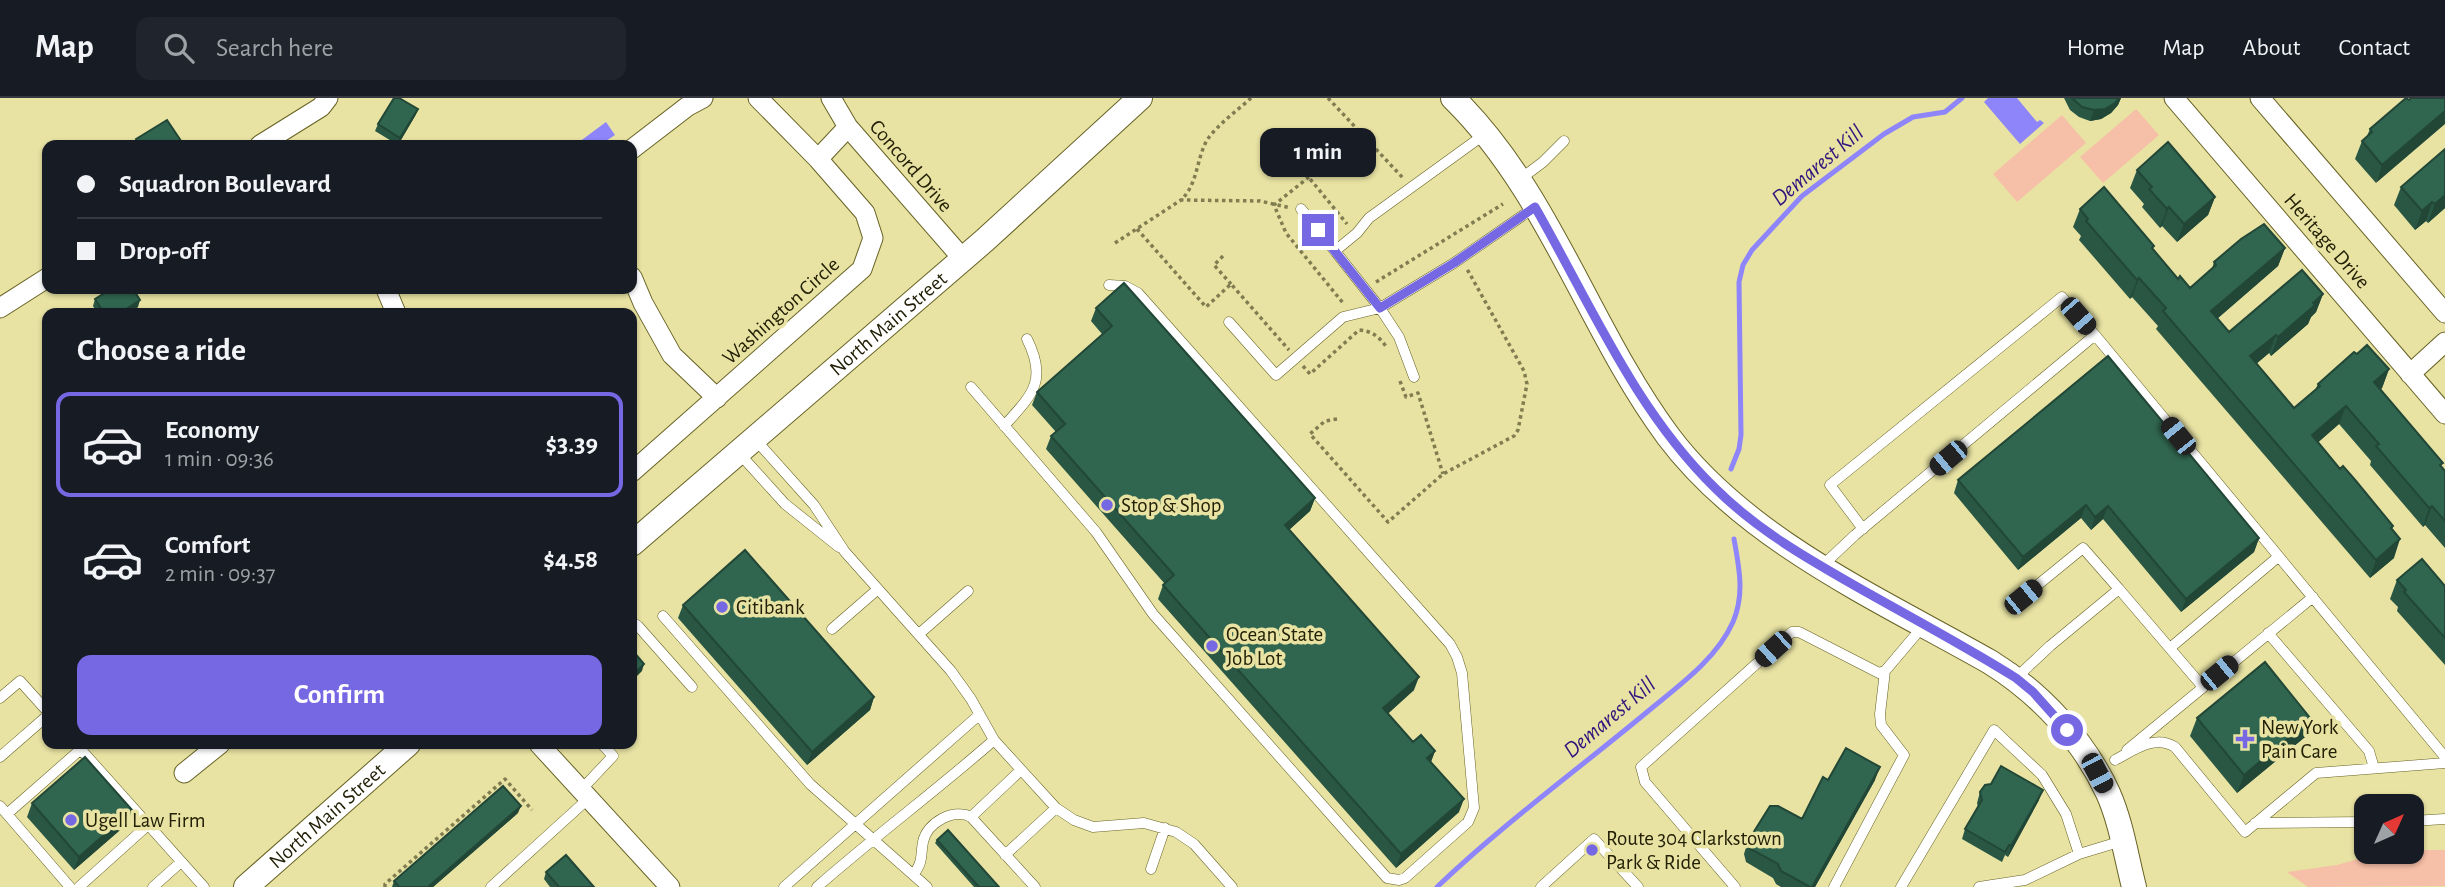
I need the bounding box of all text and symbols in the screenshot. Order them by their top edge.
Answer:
search box [136,17,626,80]
icon: search [160,29,198,67]
text: Map [35,31,94,64]
text: Search here [216,35,334,61]
text: Home [2067,36,2125,60]
text: Map [2163,36,2205,60]
text: About [2243,36,2300,60]
text: Contact [2338,36,2410,60]
street label: Concord Drive [866,116,956,216]
water label: Demarest Kill [1768,121,1869,211]
callout: 1 min [1260,129,1376,178]
text: 1 min [1294,141,1342,164]
text: Squadron Boulevard [119,171,331,197]
street label: Heritage Drive [2280,189,2374,293]
route end [1302,214,1334,246]
text: Drop-off [119,238,208,264]
street label: Washington Circle [719,253,843,369]
street label: North Main Street [826,267,951,379]
car [2057,293,2100,339]
text: Choose a ride [77,334,246,366]
icon: car [81,413,144,476]
car [2157,413,2200,459]
text: Economy [165,417,259,443]
text: $3.39 [545,431,598,457]
car [1926,436,1971,480]
text: 1 min · 09:36 [165,448,274,471]
place label: Stop & Shop [1121,495,1221,516]
marker: Stop & Shop [1099,497,1115,513]
icon: car [81,528,144,591]
text: Comfort [165,532,250,558]
text: $4.58 [543,546,598,572]
text: 2 min · 09:37 [165,563,275,586]
car [2001,576,2046,618]
place label: Citibank [736,597,805,618]
marker: Citibank [714,599,730,615]
place label: Ocean State Job Lot [1226,624,1323,669]
car [1751,627,1796,671]
marker: Ocean State Job Lot [1204,638,1220,654]
car [2197,652,2242,694]
button: Confirm [77,655,602,735]
water label: Demarest Kill [1560,673,1661,763]
route start [2051,714,2083,746]
place label: New York Pain Care [2261,717,2339,762]
marker: New York Pain Care [2235,729,2255,749]
car [2078,750,2117,796]
street label: North Main Street [265,759,389,872]
north arrow [2354,794,2424,864]
map controls [2354,794,2424,864]
place label: Ugell Law Firm [85,810,205,831]
marker: Ugell Law Firm [63,812,79,828]
place label: Route 304 Clarkstown Park & Ride [1606,828,1782,873]
marker: Route 304 Clarkstown Park & Ride [1584,842,1600,858]

